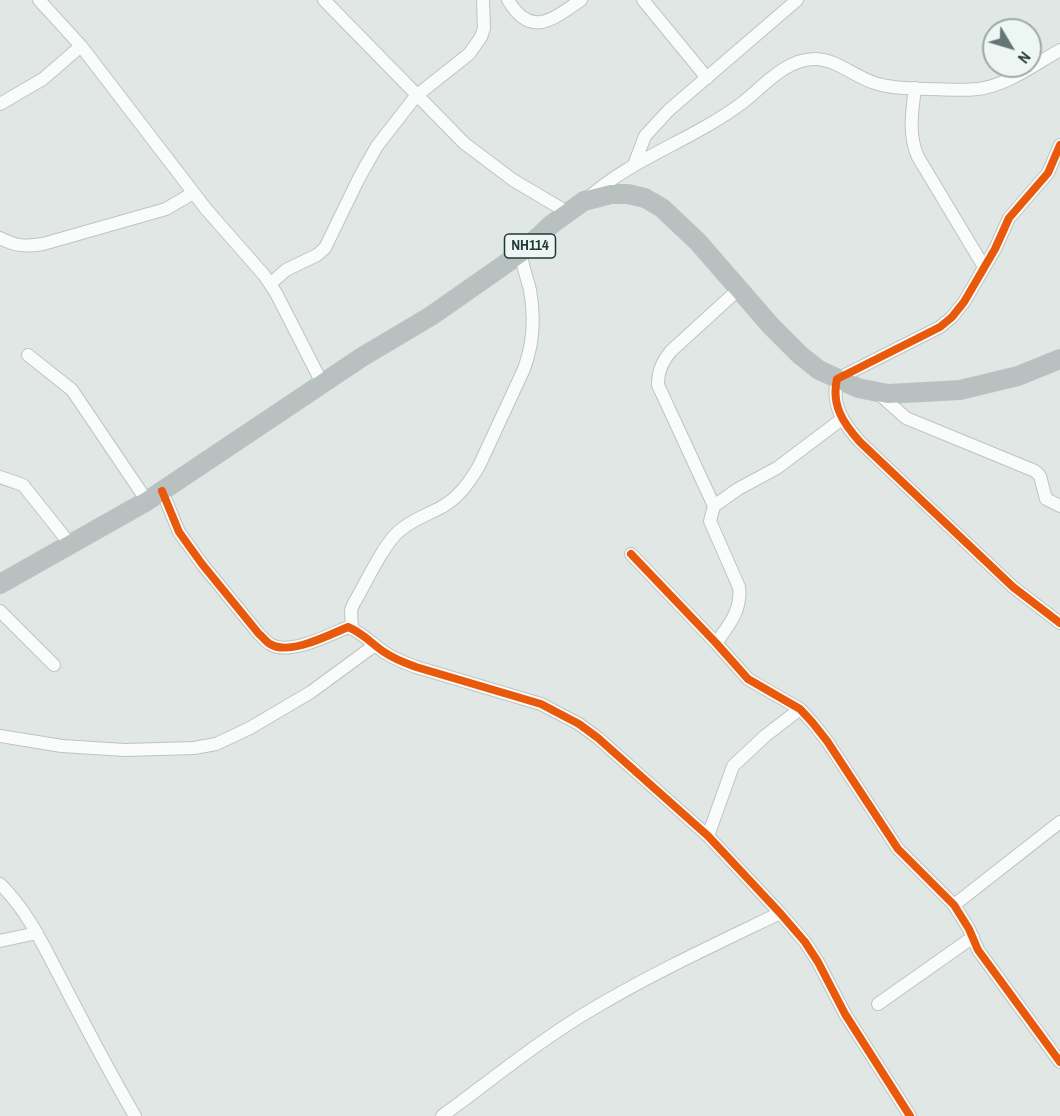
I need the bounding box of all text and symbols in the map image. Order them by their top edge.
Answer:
north arrow [982,18,1042,78]
text: N [1013,47,1036,68]
road number: NH114 [504,234,556,258]

